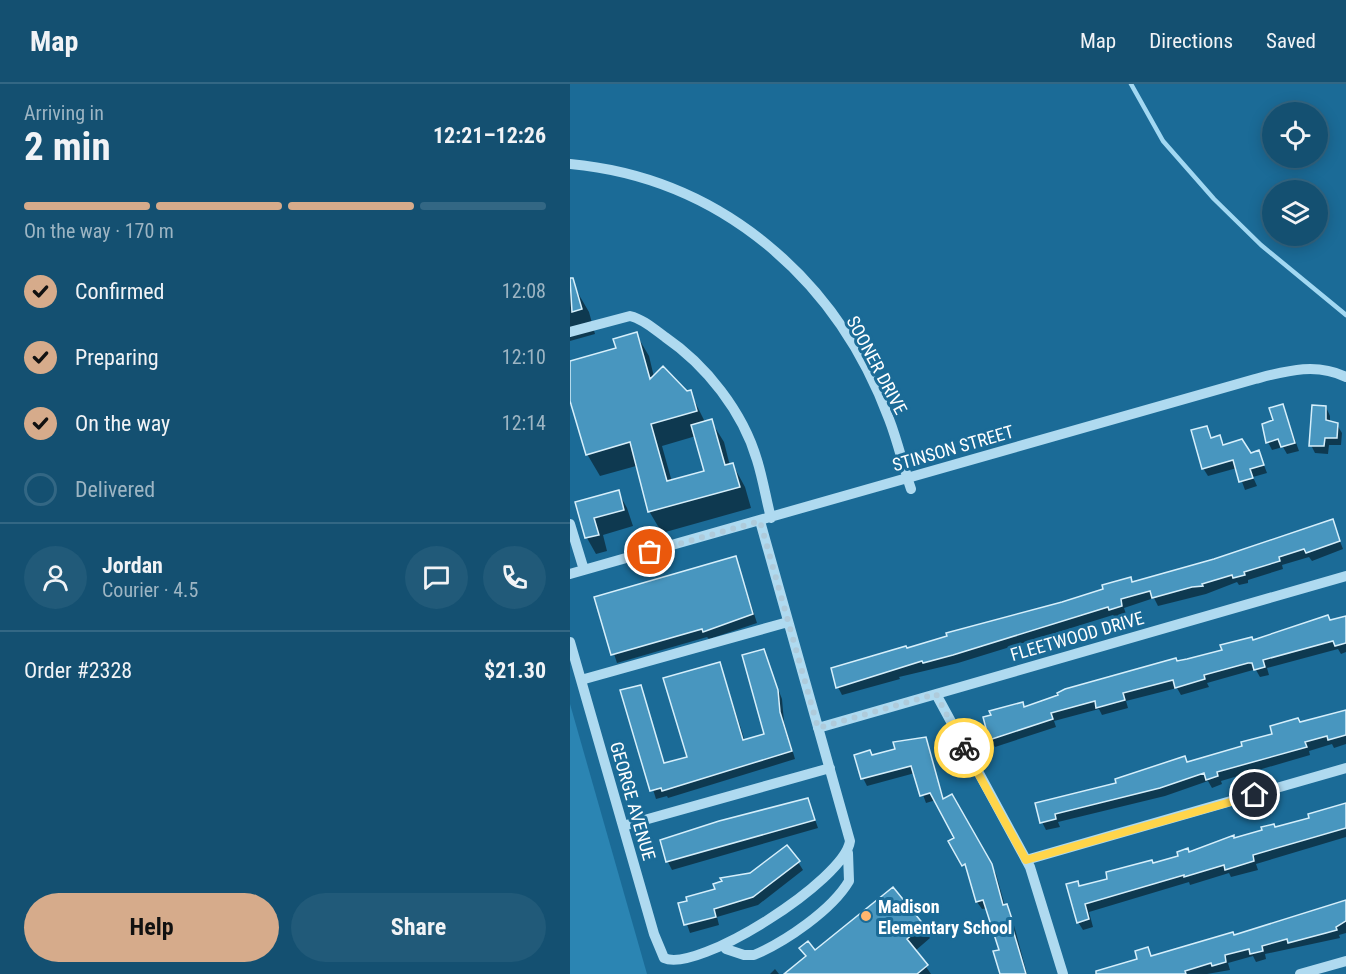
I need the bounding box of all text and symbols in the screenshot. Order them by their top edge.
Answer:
text: Map [30,25,78,58]
text: Map [1080,29,1116,53]
text: Directions [1149,29,1233,53]
text: Saved [1266,29,1316,53]
text: Arriving in [24,101,104,125]
map controls [1262,102,1328,246]
button: locate [1262,102,1328,168]
text: 12:21–12:26 [433,123,546,148]
text: 2 min [24,124,111,170]
button: layers [1262,180,1328,246]
text: On the way · 170 m [24,219,174,243]
icon: check [24,275,57,308]
text: Confirmed [75,279,164,304]
text: 12:08 [502,279,546,303]
street label: SOONER DRIVE [842,312,912,418]
icon: check [24,341,57,374]
text: Preparing [75,345,159,370]
text: 12:10 [502,345,546,369]
icon: check [24,407,57,440]
text: On the way [75,411,170,436]
text: 12:14 [502,411,546,435]
street label: STINSON STREET [890,421,1016,475]
text: Delivered [75,477,155,502]
pin [624,526,675,577]
icon: bag [633,535,666,568]
button: person [24,546,87,609]
button: chat [405,546,468,609]
button: phone [483,546,546,609]
text: Jordan [102,553,163,578]
text: Courier · 4.5 [102,578,198,602]
street label: FLEETWOOD DRIVE [1008,607,1146,665]
text: Order #2328 [24,658,132,683]
text: $21.30 [484,658,546,683]
courier [934,718,994,778]
icon: bike [948,732,981,765]
street label: GEORGE AVENUE [606,739,660,863]
pin [1229,769,1280,820]
icon: home [1238,778,1271,811]
button: Help [24,893,279,962]
button: Share [291,893,546,962]
place label: Madison Elementary School [878,896,1012,938]
marker: Madison Elementary School [859,909,873,923]

